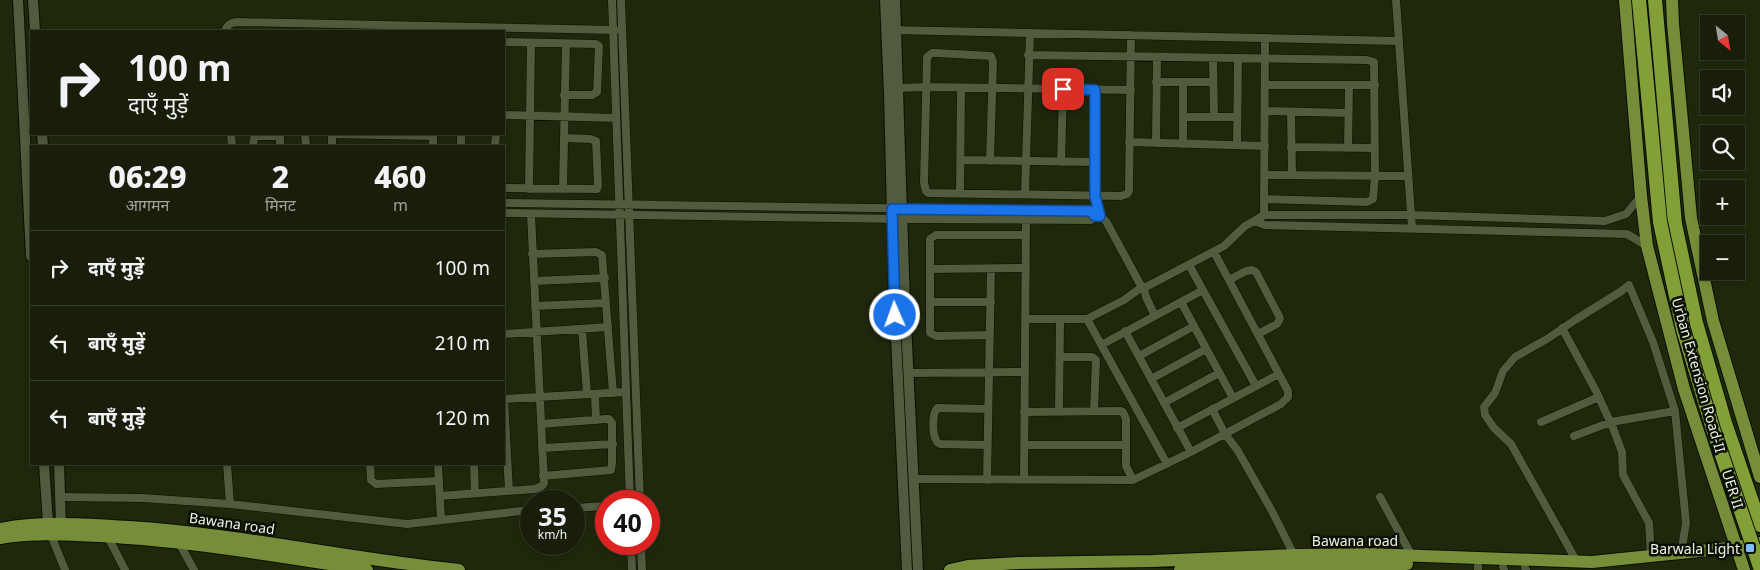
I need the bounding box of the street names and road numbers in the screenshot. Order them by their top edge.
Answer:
street label: Urban Extension Road-II [1668,295,1730,455]
street label: UER II [1718,467,1748,511]
street label: Bawana road [188,508,276,538]
street label: Bawana road [1312,531,1398,550]

